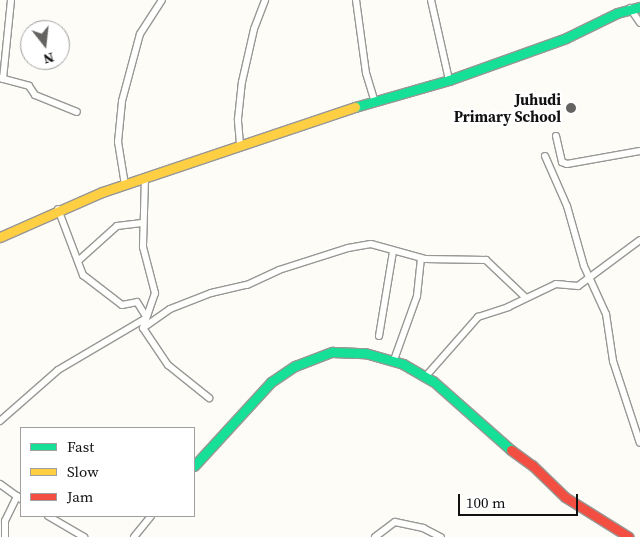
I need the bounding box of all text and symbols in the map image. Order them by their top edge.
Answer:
north arrow [20,20,70,70]
text: N [41,47,57,69]
place label: Juhudi Primary School [454,90,561,125]
marker: Juhudi Primary School [565,102,577,114]
legend [20,427,195,517]
text: Fast [67,436,94,457]
text: Slow [67,461,99,482]
scale bar [460,484,580,516]
text: Jam [67,486,93,507]
text: 100 m [466,492,506,513]

